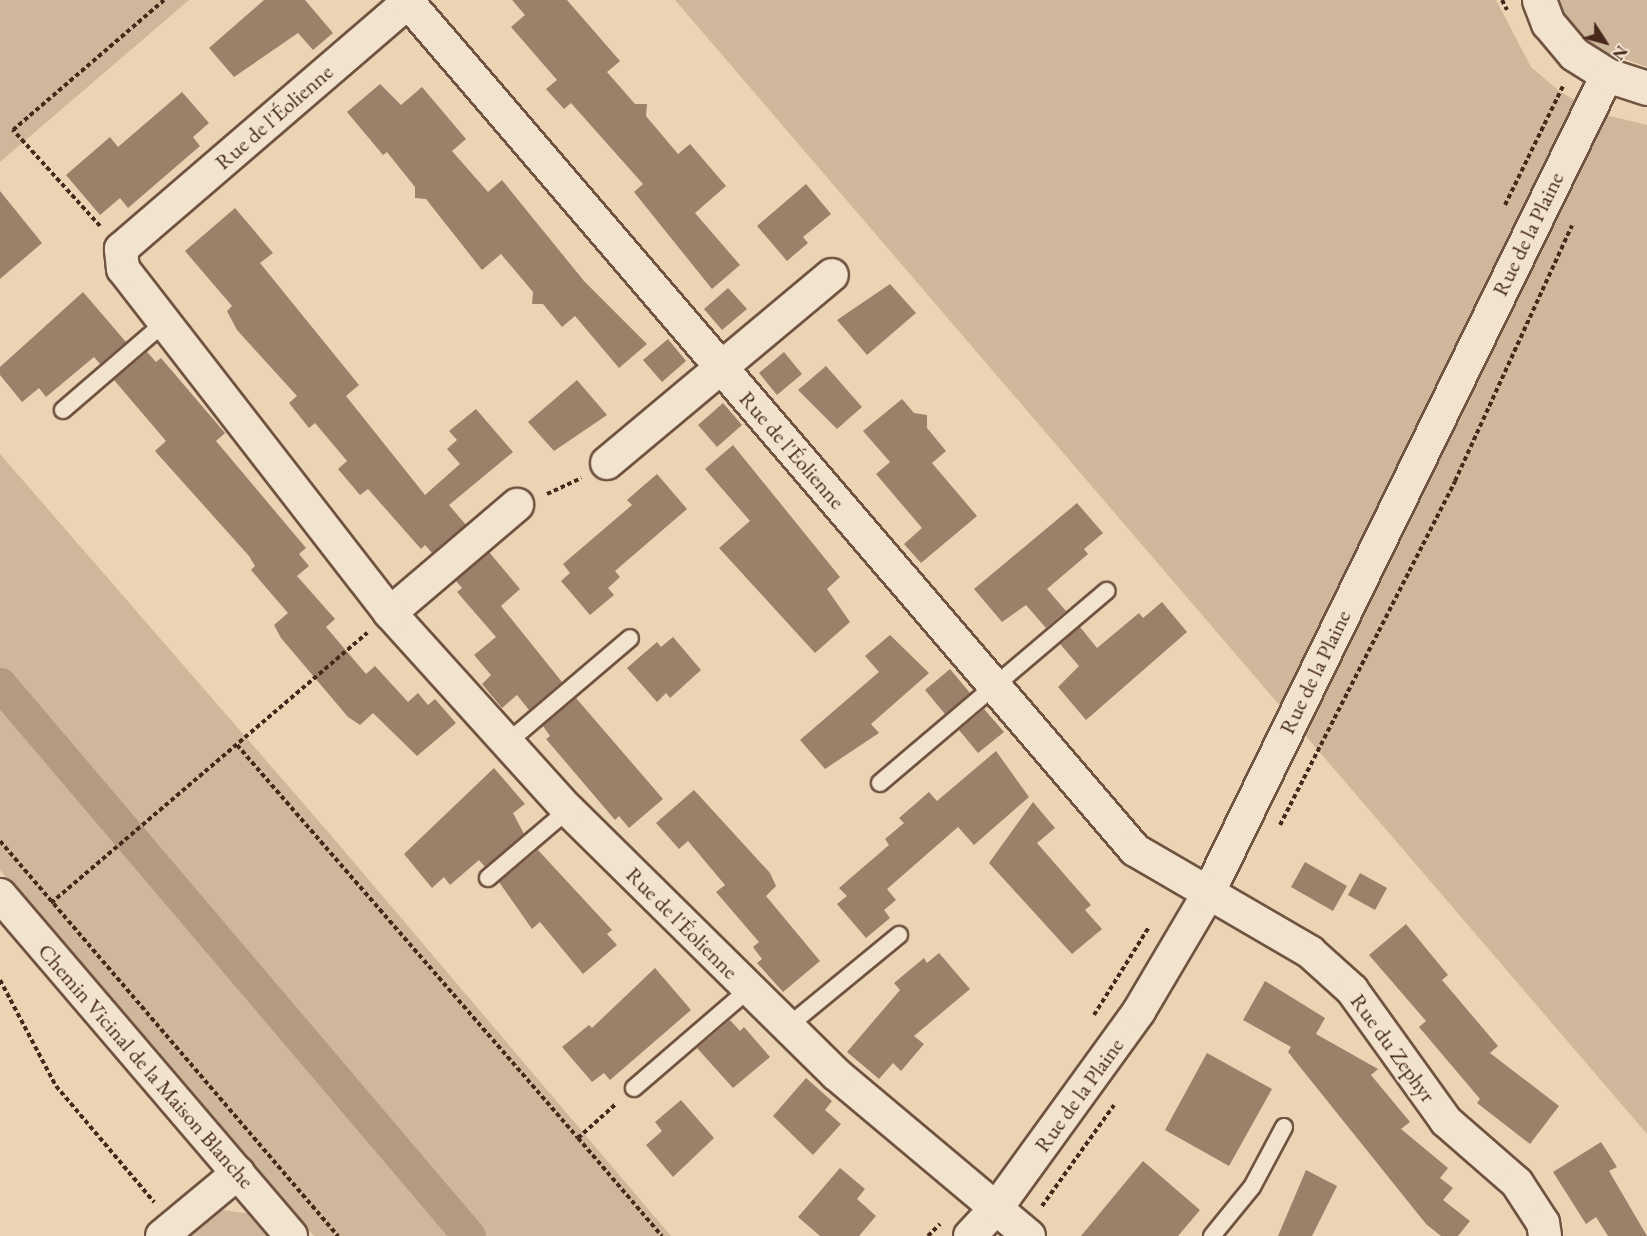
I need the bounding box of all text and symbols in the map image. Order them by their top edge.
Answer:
north arrow [1575,12,1635,72]
text: N [1608,41,1632,64]
street label: Rue de l'Éolienne [210,59,338,175]
street label: Rue de la Plaine [1487,168,1569,300]
street label: Rue de l'Éolienne [734,386,850,514]
street label: Rue de la Plaine [1274,606,1356,738]
street label: Rue de l'Éolienne [621,862,743,984]
street label: Chemin Vicinal de la Maison Blanche [32,938,260,1194]
street label: Rue du Zephyr [1345,989,1441,1107]
street label: Rue de la Plaine [1029,1033,1129,1157]

